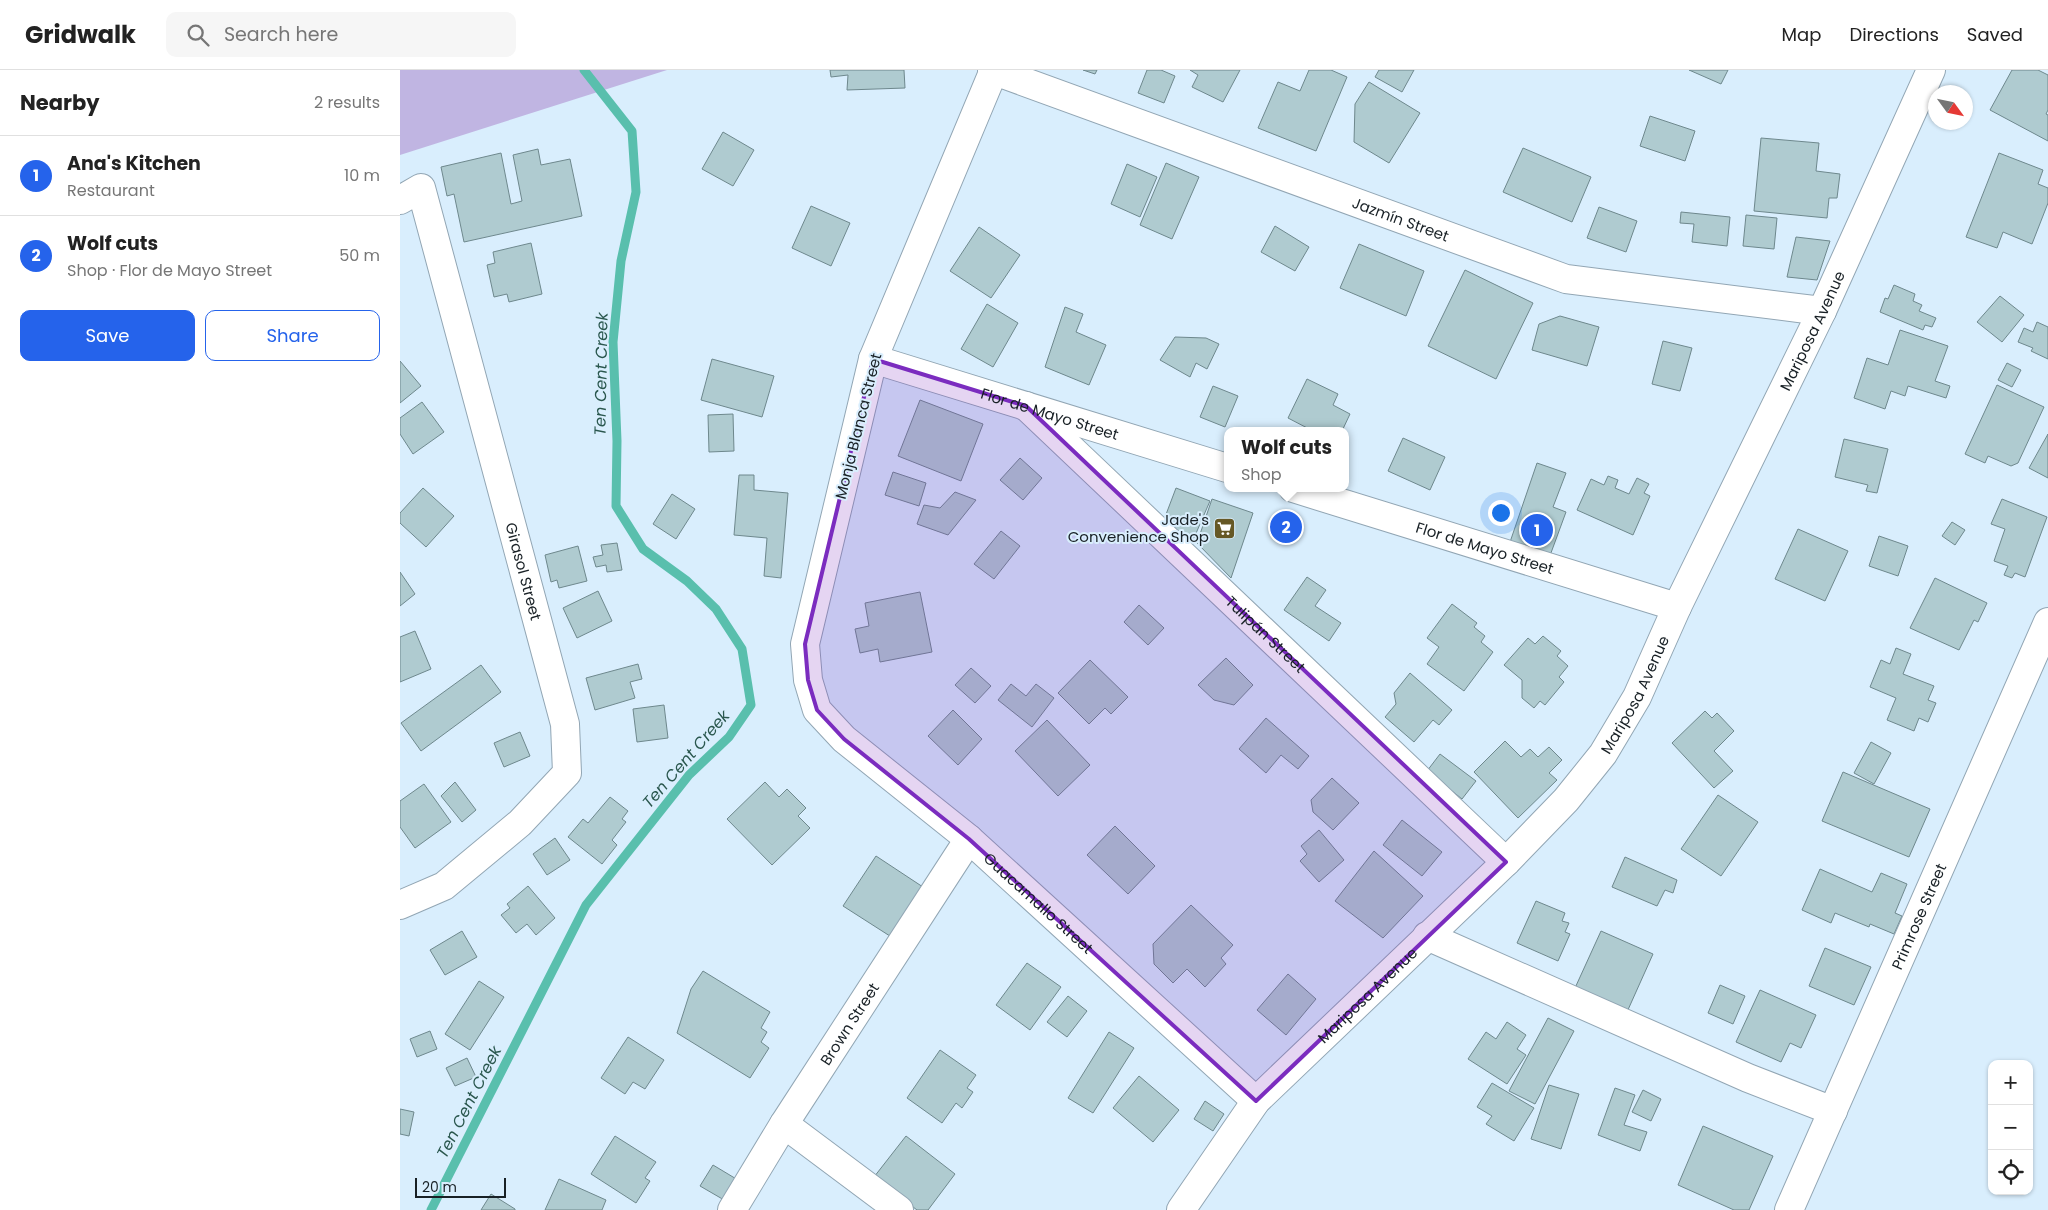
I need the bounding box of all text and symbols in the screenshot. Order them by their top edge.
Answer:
search box [166,12,516,57]
text: Gridwalk [25,18,136,51]
icon: search [184,21,212,49]
text: Search here [224,21,338,48]
text: Map [1782,22,1821,47]
text: Directions [1849,22,1939,47]
text: Saved [1967,22,2023,47]
north arrow [1928,85,1973,130]
text: Nearby [20,88,100,117]
text: 2 results [314,91,380,114]
text: Ana's Kitchen [67,150,201,177]
text: 1 [33,164,39,187]
text: 10 m [344,164,380,187]
text: Restaurant [67,179,155,202]
street label: Jazmín Street [1349,192,1452,246]
text: Wolf cuts [67,230,158,257]
text: 2 [31,244,41,267]
text: 50 m [339,244,380,267]
text: Shop · Flor de Mayo Street [67,259,272,282]
street label: Mariposa Avenue [1774,267,1849,394]
button: Save [20,310,195,361]
button: Share [205,310,380,361]
water label: Ten Cent Creek [588,312,614,436]
street label: Monja Blanca Street [830,351,886,501]
street label: Flor de Mayo Street [978,382,1121,445]
popup [1224,427,1349,492]
text: Wolf cuts [1241,434,1332,461]
text: Shop [1241,463,1282,486]
your location [1488,500,1514,526]
pin: 2 [1270,508,1302,546]
place label: Jade's Convenience Shop [1068,509,1209,547]
pin: 1 [1521,511,1553,549]
supermarket icon: Jade's Convenience Shop [1213,516,1237,540]
street label: Flor de Mayo Street [1414,516,1556,579]
street label: Girasol Street [501,520,547,622]
street label: Tulipán Street [1221,591,1311,677]
street label: Mariposa Avenue [1595,632,1674,757]
water label: Ten Cent Creek [637,704,736,813]
street label: Guacamallo Street [980,847,1098,958]
street label: Primrose Street [1886,860,1951,973]
street label: Mariposa Avenue [1313,942,1422,1047]
street label: Brown Street [815,978,884,1069]
water label: Ten Cent Creek [431,1041,508,1162]
map controls [1988,1060,2033,1195]
button: + [1988,1060,2033,1105]
button: − [1988,1105,2033,1150]
button: locate [1988,1150,2033,1195]
scale bar [415,1175,506,1198]
text: 20 m [422,1177,457,1197]

